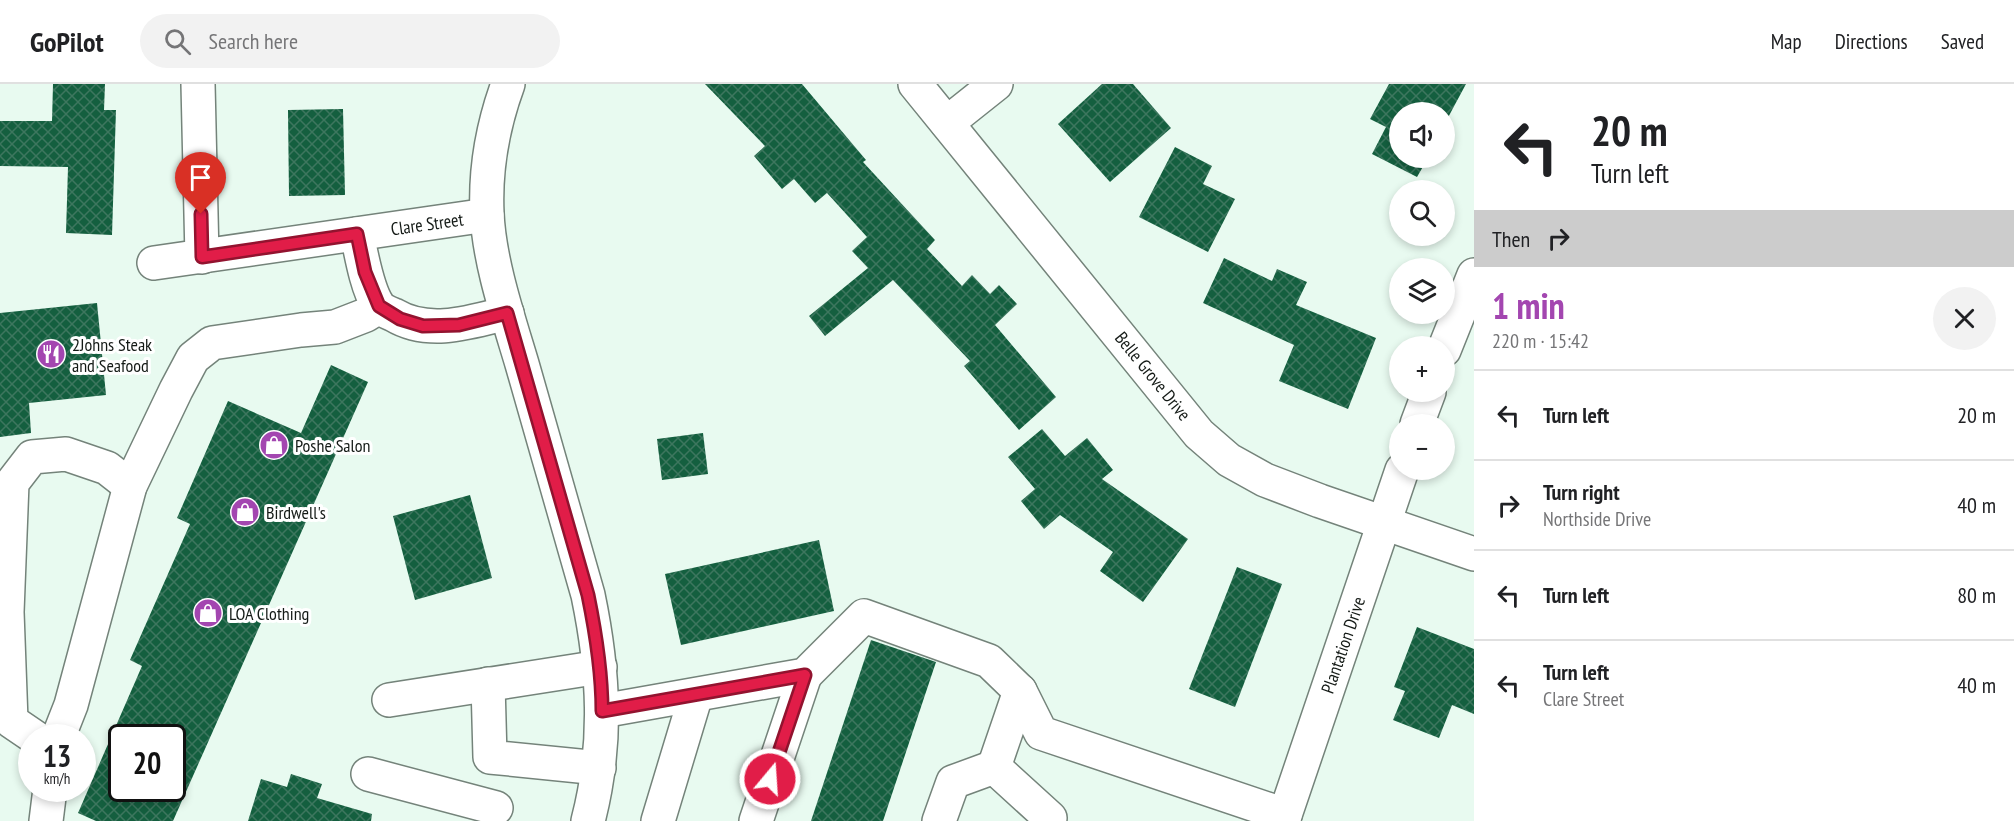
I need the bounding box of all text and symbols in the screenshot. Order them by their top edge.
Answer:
search box [140,14,560,68]
text: GoPilot [30,23,104,60]
icon: search [161,25,194,58]
text: Search here [209,27,298,55]
text: Map [1771,28,1802,55]
text: Directions [1835,28,1908,55]
text: Saved [1941,28,1984,55]
map controls [1389,102,1455,480]
button: sound [1389,102,1455,168]
text: 20 m [1591,103,1668,158]
icon: left [1492,108,1570,186]
pin [175,152,226,214]
text: Turn left [1591,156,1669,190]
icon: arrive [184,161,217,194]
button: search [1389,180,1455,246]
street label: Clare Street [389,208,465,240]
icon: right [1542,222,1575,255]
text: Then [1492,225,1530,253]
button: layers [1389,258,1455,324]
text: 1 min [1492,282,1565,329]
button: close [1933,287,1996,350]
street label: Belle Grove Drive [1110,327,1196,425]
text: 220 m · 15:42 [1492,328,1589,354]
place label: 2Johns Steak and Seafood [72,333,152,377]
button: + [1389,336,1455,402]
restaurant icon: 2Johns Steak and Seafood [35,338,67,370]
icon: left [1492,399,1525,432]
text: Turn left [1543,401,1609,429]
text: 20 m [1957,401,1996,429]
button: − [1389,414,1455,480]
shop icon: Poshe Salon [258,429,290,461]
place label: Poshe Salon [295,434,370,457]
text: Turn right [1543,478,1620,506]
icon: right [1492,489,1525,522]
text: 40 m [1957,491,1996,519]
shop icon: Birdwell's [229,496,261,528]
place label: Birdwell's [266,501,326,524]
text: Northside Drive [1543,506,1651,532]
icon: left [1492,579,1525,612]
text: Turn left [1543,581,1609,609]
text: 80 m [1957,581,1996,609]
street label: Plantation Drive [1316,594,1370,696]
shop icon: LOA Clothing [192,597,224,629]
place label: LOA Clothing [229,602,309,625]
text: Turn left [1543,658,1609,686]
icon: left [1492,669,1525,702]
text: 40 m [1957,671,1996,699]
text: Clare Street [1543,686,1624,712]
speed limit sign: 20 [108,724,186,802]
text: 13 [43,736,71,775]
position arrow [738,747,802,811]
text: km/h [44,769,70,788]

